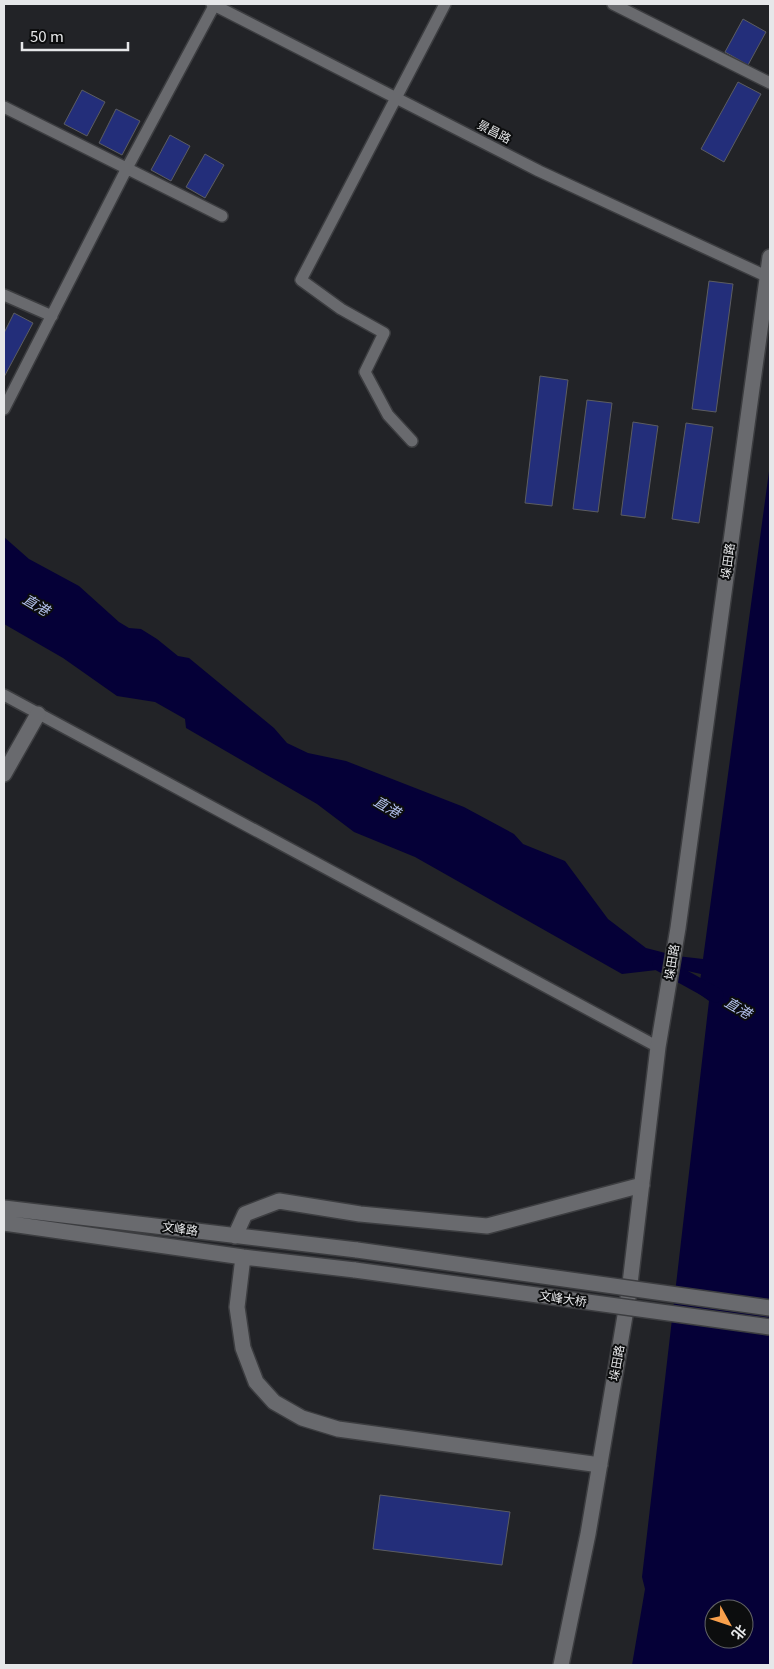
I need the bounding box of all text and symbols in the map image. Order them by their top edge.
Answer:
scale bar [22,20,129,52]
text: 50 m [30,25,64,46]
street label: 景昌路 [475,115,515,146]
street label: 垛田路 [716,542,737,580]
water label: 直港 [19,588,55,621]
water label: 直港 [370,790,406,823]
street label: 垛田路 [659,943,682,981]
water label: 直港 [721,991,757,1024]
street label: 文峰路 [161,1217,199,1238]
street label: 文峰大桥 [538,1286,588,1309]
street label: 垛田路 [604,1344,627,1382]
north arrow [704,1599,754,1649]
text: 北 [728,1621,752,1645]

